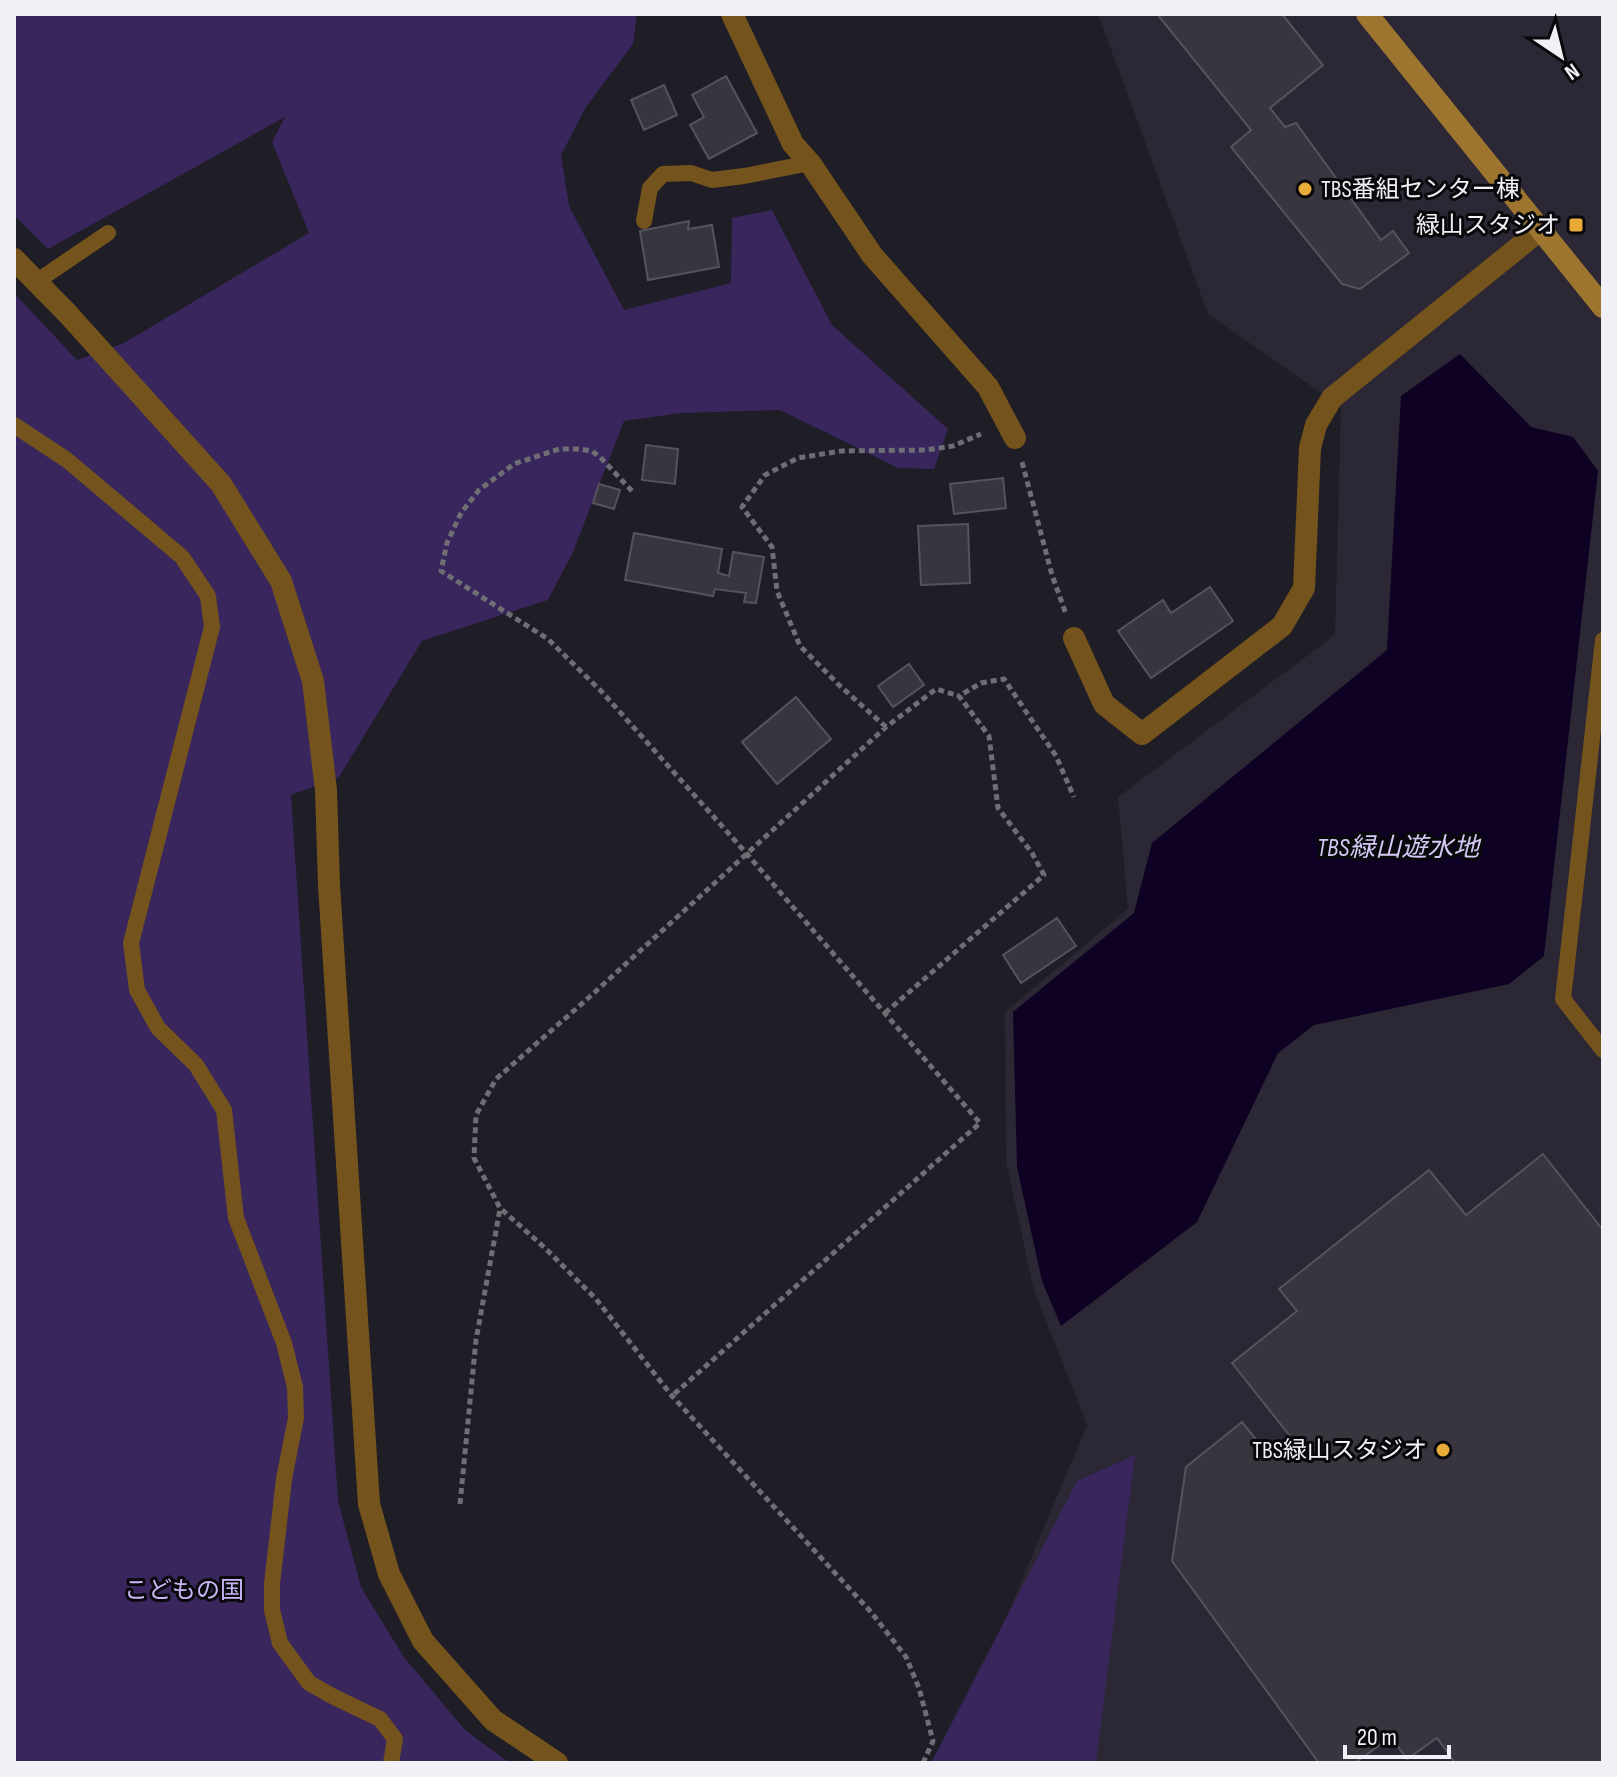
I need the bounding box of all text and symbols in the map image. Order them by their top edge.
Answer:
north arrow [1521,16,1601,96]
text: N [1559,57,1584,86]
place label: TBS番組センター棟 [1321,175,1520,204]
marker: TBS番組センター棟 [1296,180,1314,198]
place label: 緑山スタジオ [1416,211,1560,240]
marker: 緑山スタジオ [1567,216,1585,234]
water label: TBS緑山遊水地 [1317,833,1482,864]
place label: TBS緑山スタジオ [1252,1436,1427,1465]
marker: TBS緑山スタジオ [1434,1441,1452,1459]
park label: こどもの国 [124,1576,244,1605]
scale bar [1345,1709,1449,1759]
text: 20 m [1357,1723,1397,1752]

